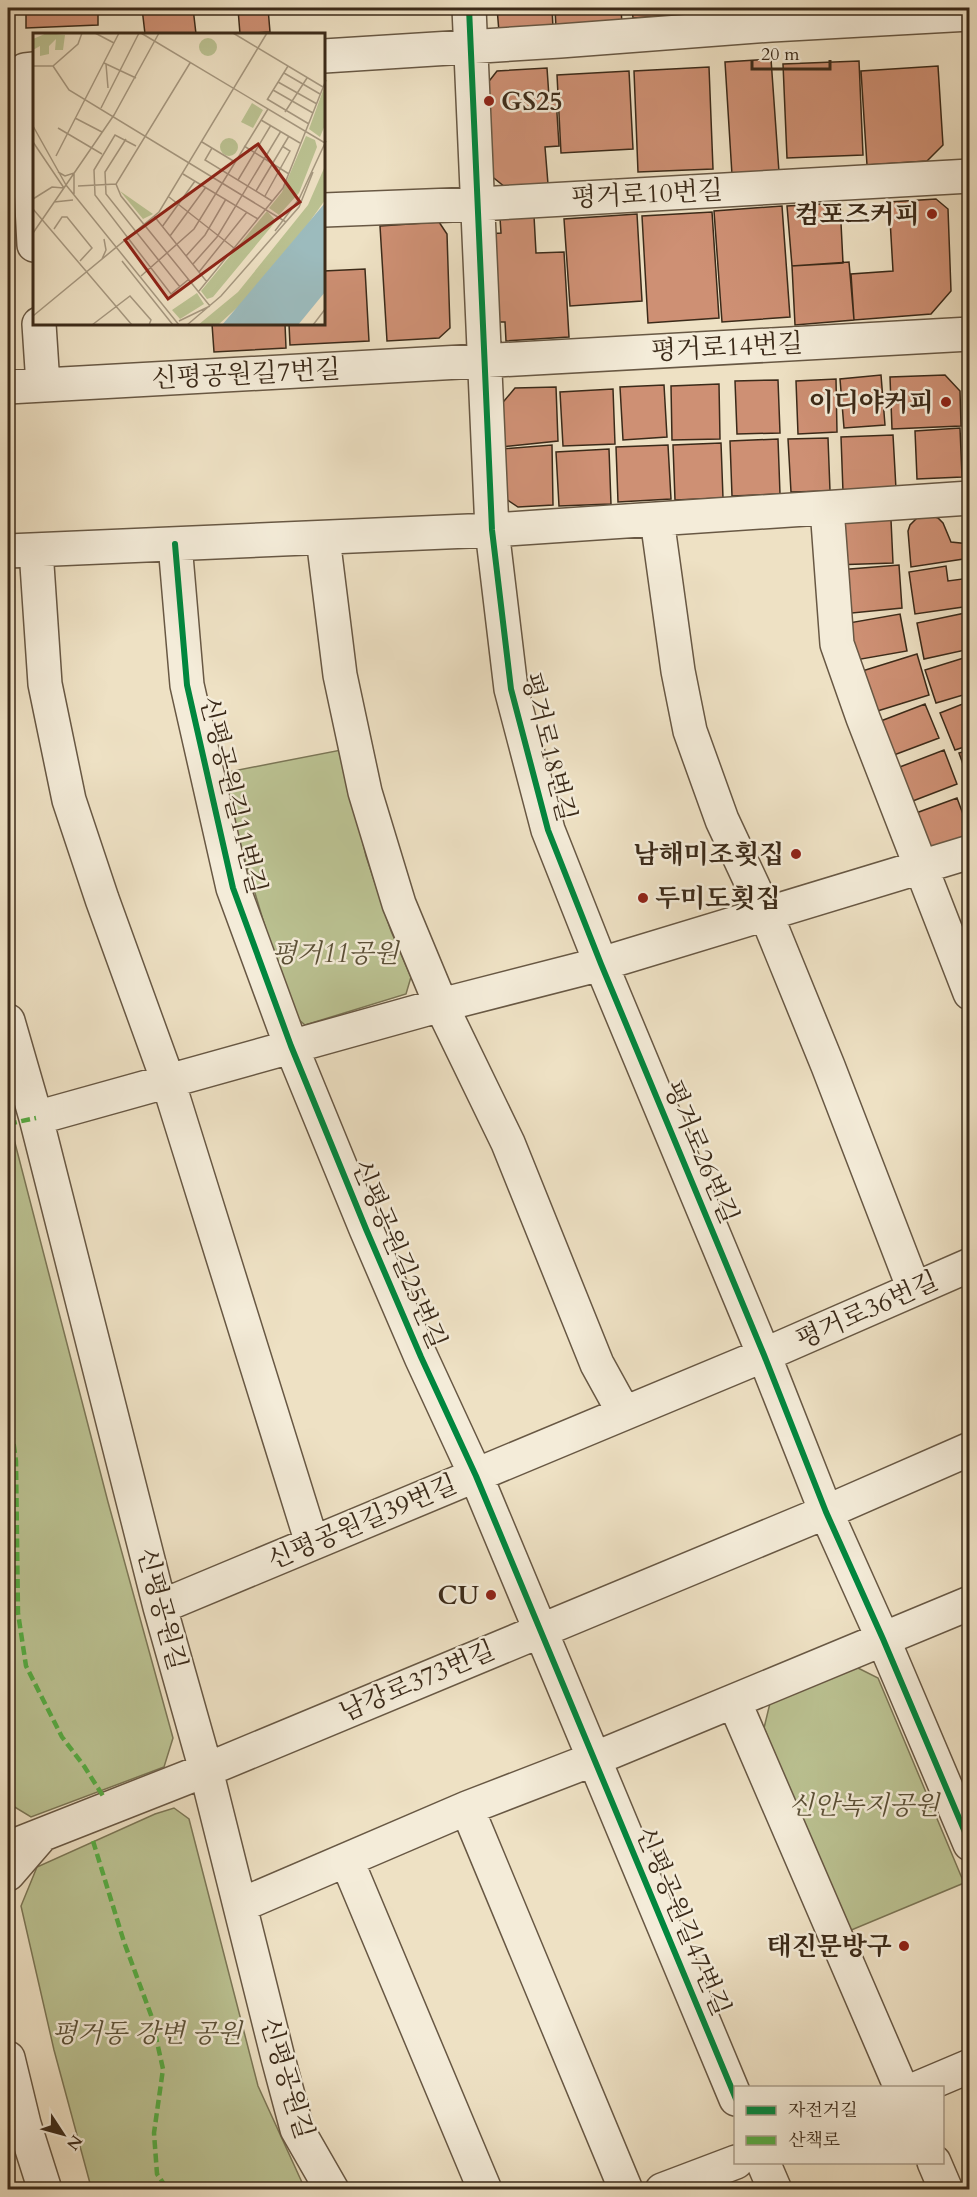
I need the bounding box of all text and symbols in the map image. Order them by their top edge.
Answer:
inset map [33,33,326,326]
scale bar [752,33,830,71]
text: 20 m [761,42,800,67]
place label: GS25 [501,84,563,119]
marker: GS25 [482,94,496,108]
street label: 평거로10번길 [570,173,724,215]
place label: 컴포즈커피 [794,197,920,232]
marker: 컴포즈커피 [925,207,939,221]
street label: 평거로14번길 [650,326,804,368]
street label: 신평공원길7번길 [151,352,341,396]
place label: 이디야커피 [808,385,934,420]
marker: 이디야커피 [939,395,953,409]
street label: 평거로18번길 [514,669,584,825]
street label: 신평공원길11번길 [192,693,274,897]
place label: 남해미조횟집 [633,837,784,872]
marker: 남해미조횟집 [789,847,803,861]
place label: 두미도횟집 [655,881,781,916]
marker: 두미도횟집 [636,891,650,905]
park label: 평거11공원 [271,936,400,971]
street label: 평거로26번길 [655,1075,747,1229]
street label: 신평공원길25번길 [343,1154,455,1354]
street label: 평거로36번길 [790,1263,944,1357]
street label: 신평공원길39번길 [262,1466,462,1578]
street label: 신평공원길 [129,1544,195,1674]
place label: CU [438,1578,479,1613]
marker: CU [484,1588,498,1602]
street label: 남강로373번길 [334,1633,500,1729]
park label: 신안녹지공원 [789,1788,941,1823]
street label: 신평공원길47번길 [627,1821,739,2021]
place label: 태진문방구 [766,1929,892,1964]
marker: 태진문방구 [897,1939,911,1953]
street label: 신평공원길 [252,2013,322,2143]
park label: 평거동 강변 공원 [52,2016,244,2051]
legend [734,2086,944,2164]
text: 자전거길 [788,2098,858,2123]
north arrow [33,2104,93,2164]
text: 산책로 [788,2128,840,2153]
text: N [61,2130,87,2154]

